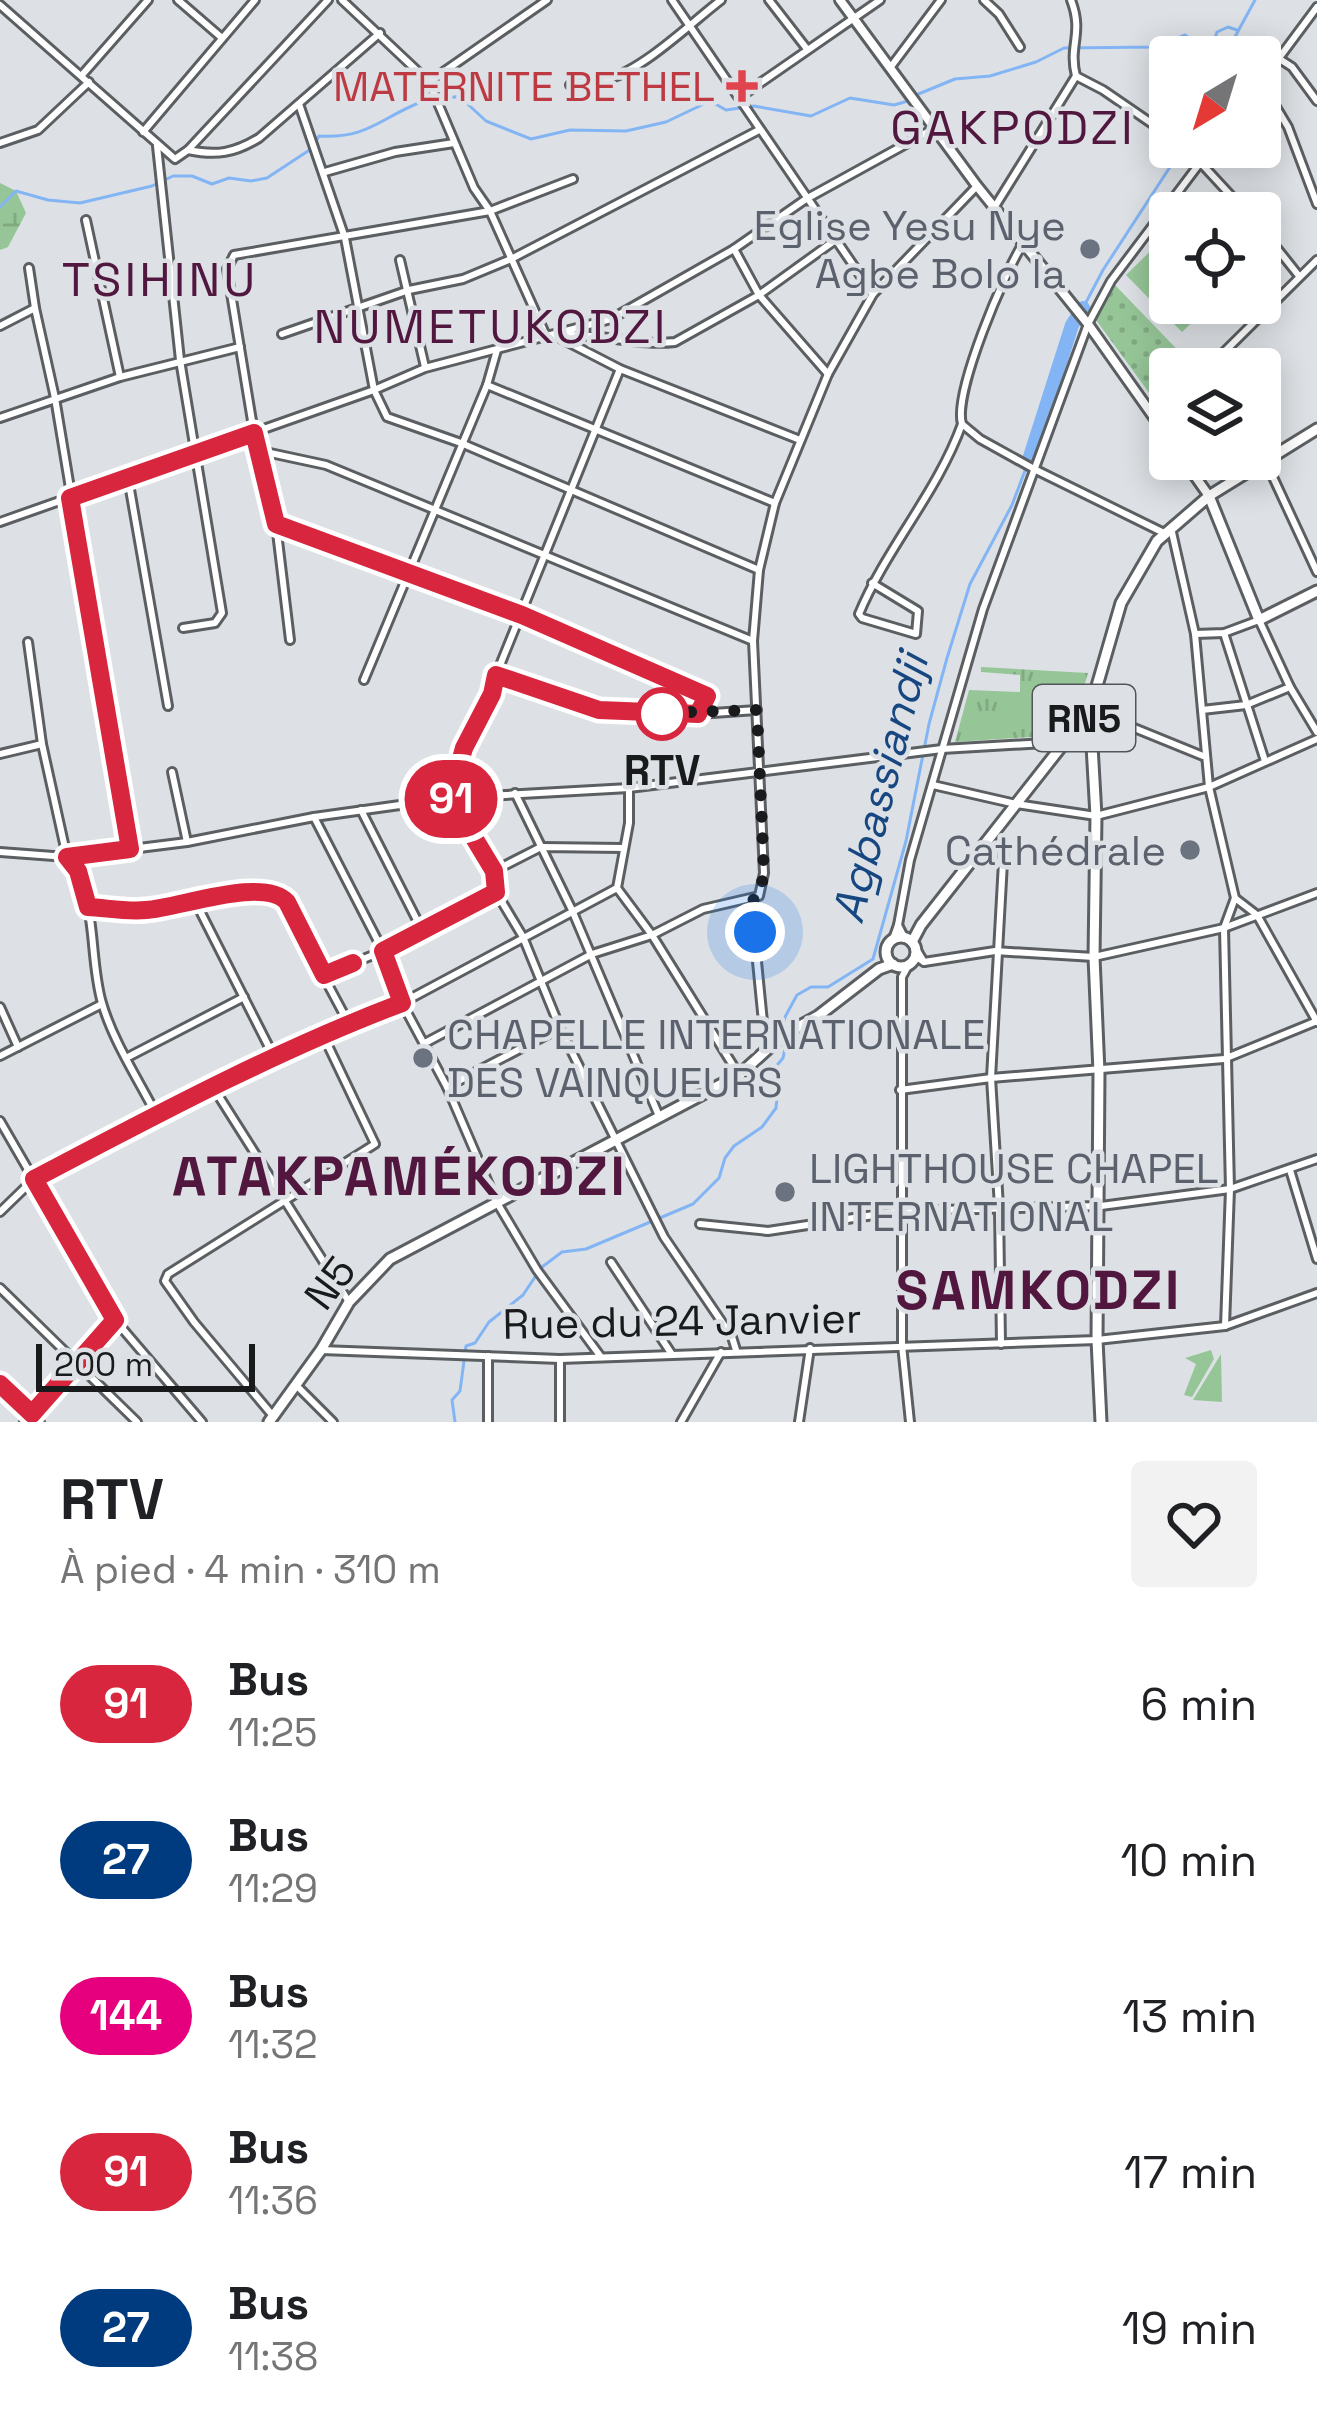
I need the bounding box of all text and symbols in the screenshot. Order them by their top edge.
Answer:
north arrow [1149,36,1281,168]
map controls [1149,36,1281,480]
place label: MATERNITE BETHEL [333,60,715,113]
marker: MATERNITE BETHEL [726,70,758,102]
district label: GAKPODZI [890,97,1136,158]
button: locate [1149,192,1281,324]
place label: Eglise Yesu Nye Agbe Bolo la [754,199,1066,300]
marker: Eglise Yesu Nye Agbe Bolo la [1077,236,1103,262]
district label: TSIHINU [62,249,258,310]
district label: NUMETUKODZI [314,296,668,357]
button: layers [1149,348,1281,480]
water label: Agbassiandji [819,643,942,928]
road number: RN5 [1033,685,1135,751]
marker: RTV [637,689,687,739]
place label: RTV [624,744,700,797]
line badge: 91 [397,760,505,838]
text: 91 [429,772,473,825]
place label: Cathédrale [945,824,1166,877]
marker: Cathédrale [1177,837,1203,863]
your location [725,902,785,962]
place label: CHAPELLE INTERNATIONALE DES VAINQUEURS [447,1008,985,1109]
marker: CHAPELLE INTERNATIONALE DES VAINQUEURS [410,1045,436,1071]
district label: ATAKPAMÉKODZI [172,1142,628,1211]
place label: LIGHTHOUSE CHAPEL INTERNATIONAL [809,1142,1219,1243]
marker: LIGHTHOUSE CHAPEL INTERNATIONAL [772,1179,798,1205]
street label: N5 [293,1246,367,1320]
district label: SAMKODZI [896,1256,1182,1325]
street label: Rue du 24 Janvier [502,1291,862,1351]
scale bar [36,1338,255,1391]
text: 200 m [54,1344,153,1386]
button: heart [1131,1461,1257,1587]
text: RTV [60,1463,164,1536]
text: À pied · 4 min · 310 m [60,1545,441,1594]
text: Bus [228,1651,309,1708]
text: 6 min [1141,1676,1257,1733]
text: 91 [104,1677,148,1730]
text: 11:25 [228,1708,317,1757]
text: Bus [228,1807,309,1864]
text: 10 min [1120,1832,1257,1889]
text: 27 [102,1833,150,1886]
text: 11:29 [228,1864,318,1913]
text: Bus [228,1963,309,2020]
text: 13 min [1122,1988,1257,2045]
text: 144 [90,1989,162,2042]
text: 11:32 [228,2020,318,2069]
text: Bus [228,2119,309,2176]
text: 17 min [1124,2144,1257,2201]
text: 91 [104,2145,148,2198]
text: 11:36 [228,2176,318,2225]
text: Bus [228,2275,309,2332]
text: 19 min [1122,2300,1257,2357]
text: 27 [102,2301,150,2354]
text: 11:38 [228,2332,318,2381]

